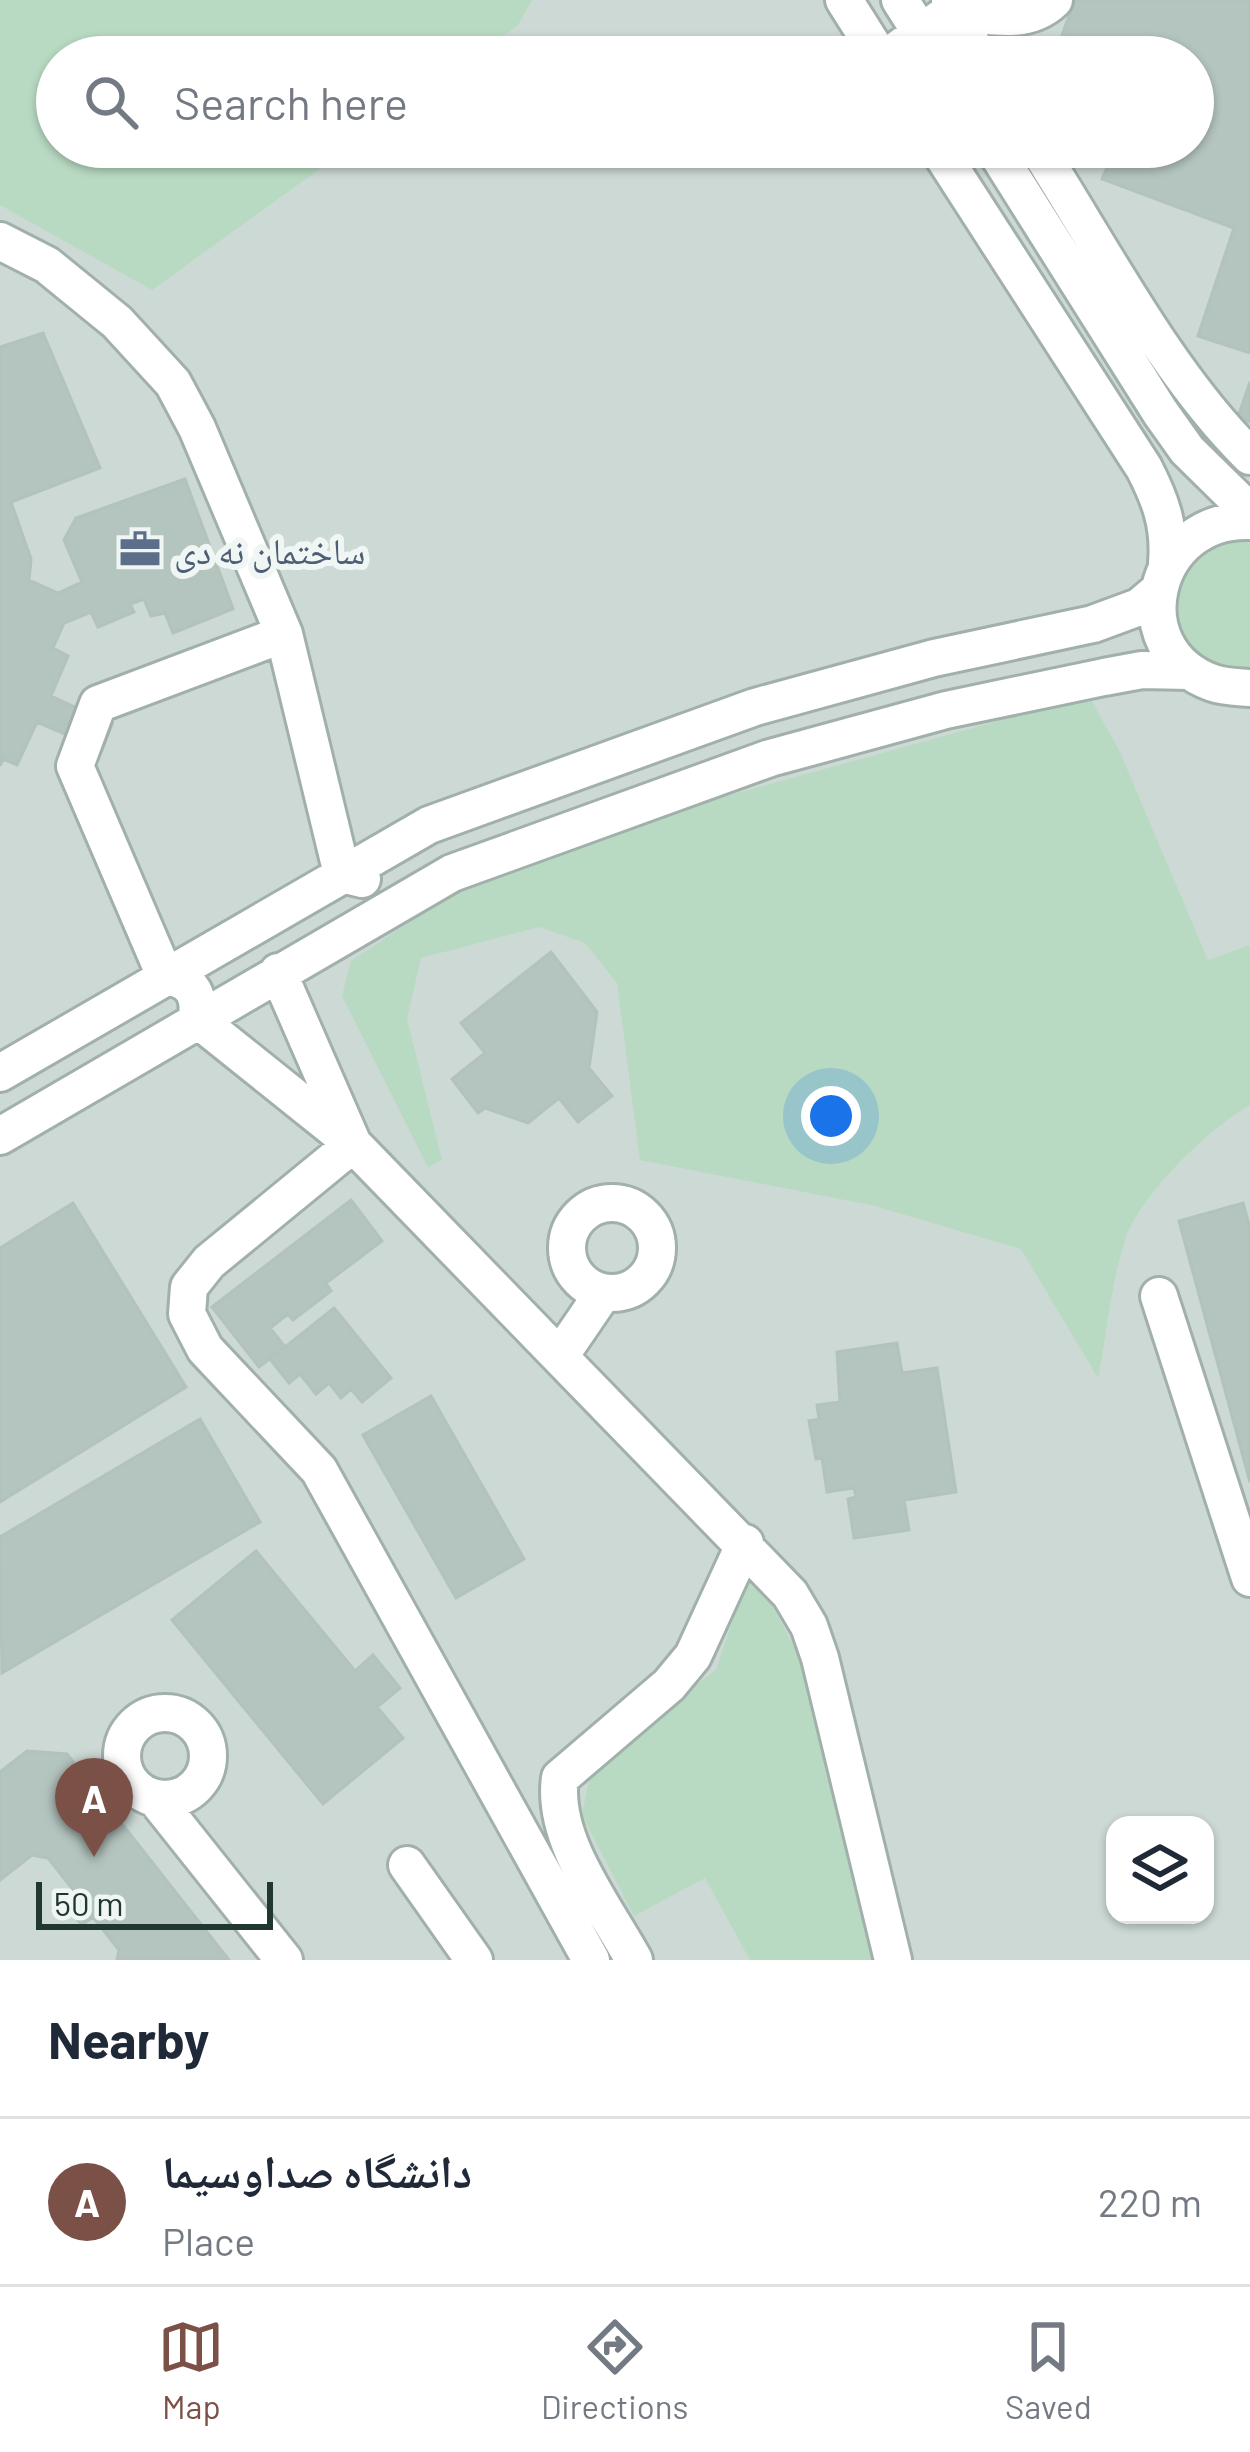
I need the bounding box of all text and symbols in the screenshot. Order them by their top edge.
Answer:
search box [36,36,1214,168]
icon: search [78,69,144,135]
text: Search here [174,75,408,129]
office icon: ساختمان نه دی [117,526,163,572]
place label: ساختمان نه دی [174,528,365,573]
your location [801,1086,861,1146]
pin: A [55,1758,133,1857]
map controls [1106,1816,1214,1924]
button: layers [1106,1816,1214,1924]
scale bar [36,1876,273,1929]
text: 50 m [54,1883,124,1923]
text: Nearby [48,2008,209,2069]
text: دانشگاه صداوسیما [162,2143,472,2197]
text: A [74,2178,100,2225]
text: 220 m [1098,2178,1202,2225]
text: Place [162,2217,255,2264]
tab: Map [158,2314,224,2426]
tab: Directions [541,2314,688,2426]
tab: Saved [1005,2314,1092,2426]

